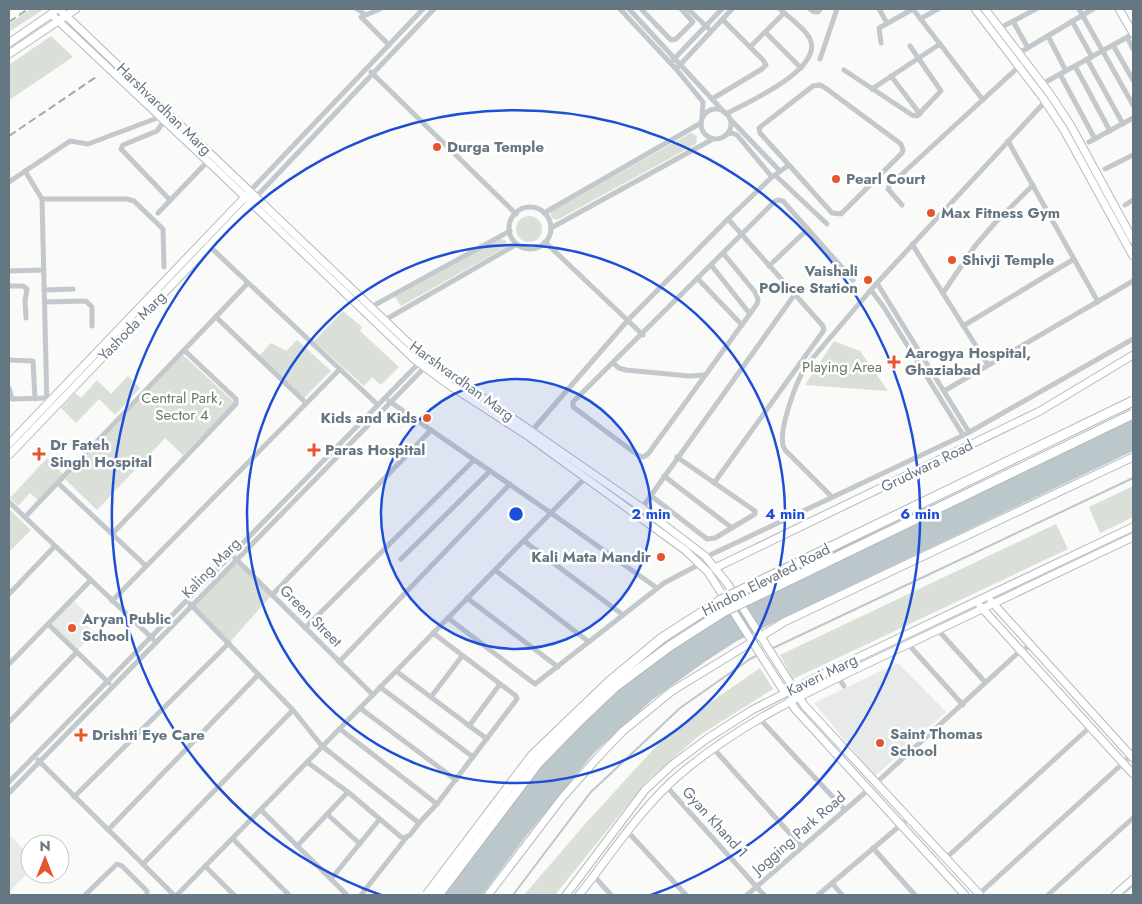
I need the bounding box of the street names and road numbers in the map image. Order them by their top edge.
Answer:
street label: Harshvardhan Marg [111,58,217,160]
street label: Yashoda Marg [93,286,171,366]
street label: Harshvardhan Marg [405,335,519,427]
street label: Grudwara Road [877,434,977,498]
street label: Kaling Marg [176,533,246,603]
street label: Hindon Elevated Road [698,538,834,622]
street label: Green Street [275,580,347,652]
street label: Kaveri Marg [783,648,861,702]
street label: Gyan Khand 1 [677,781,753,863]
street label: Jogging Park Road [746,786,850,881]

